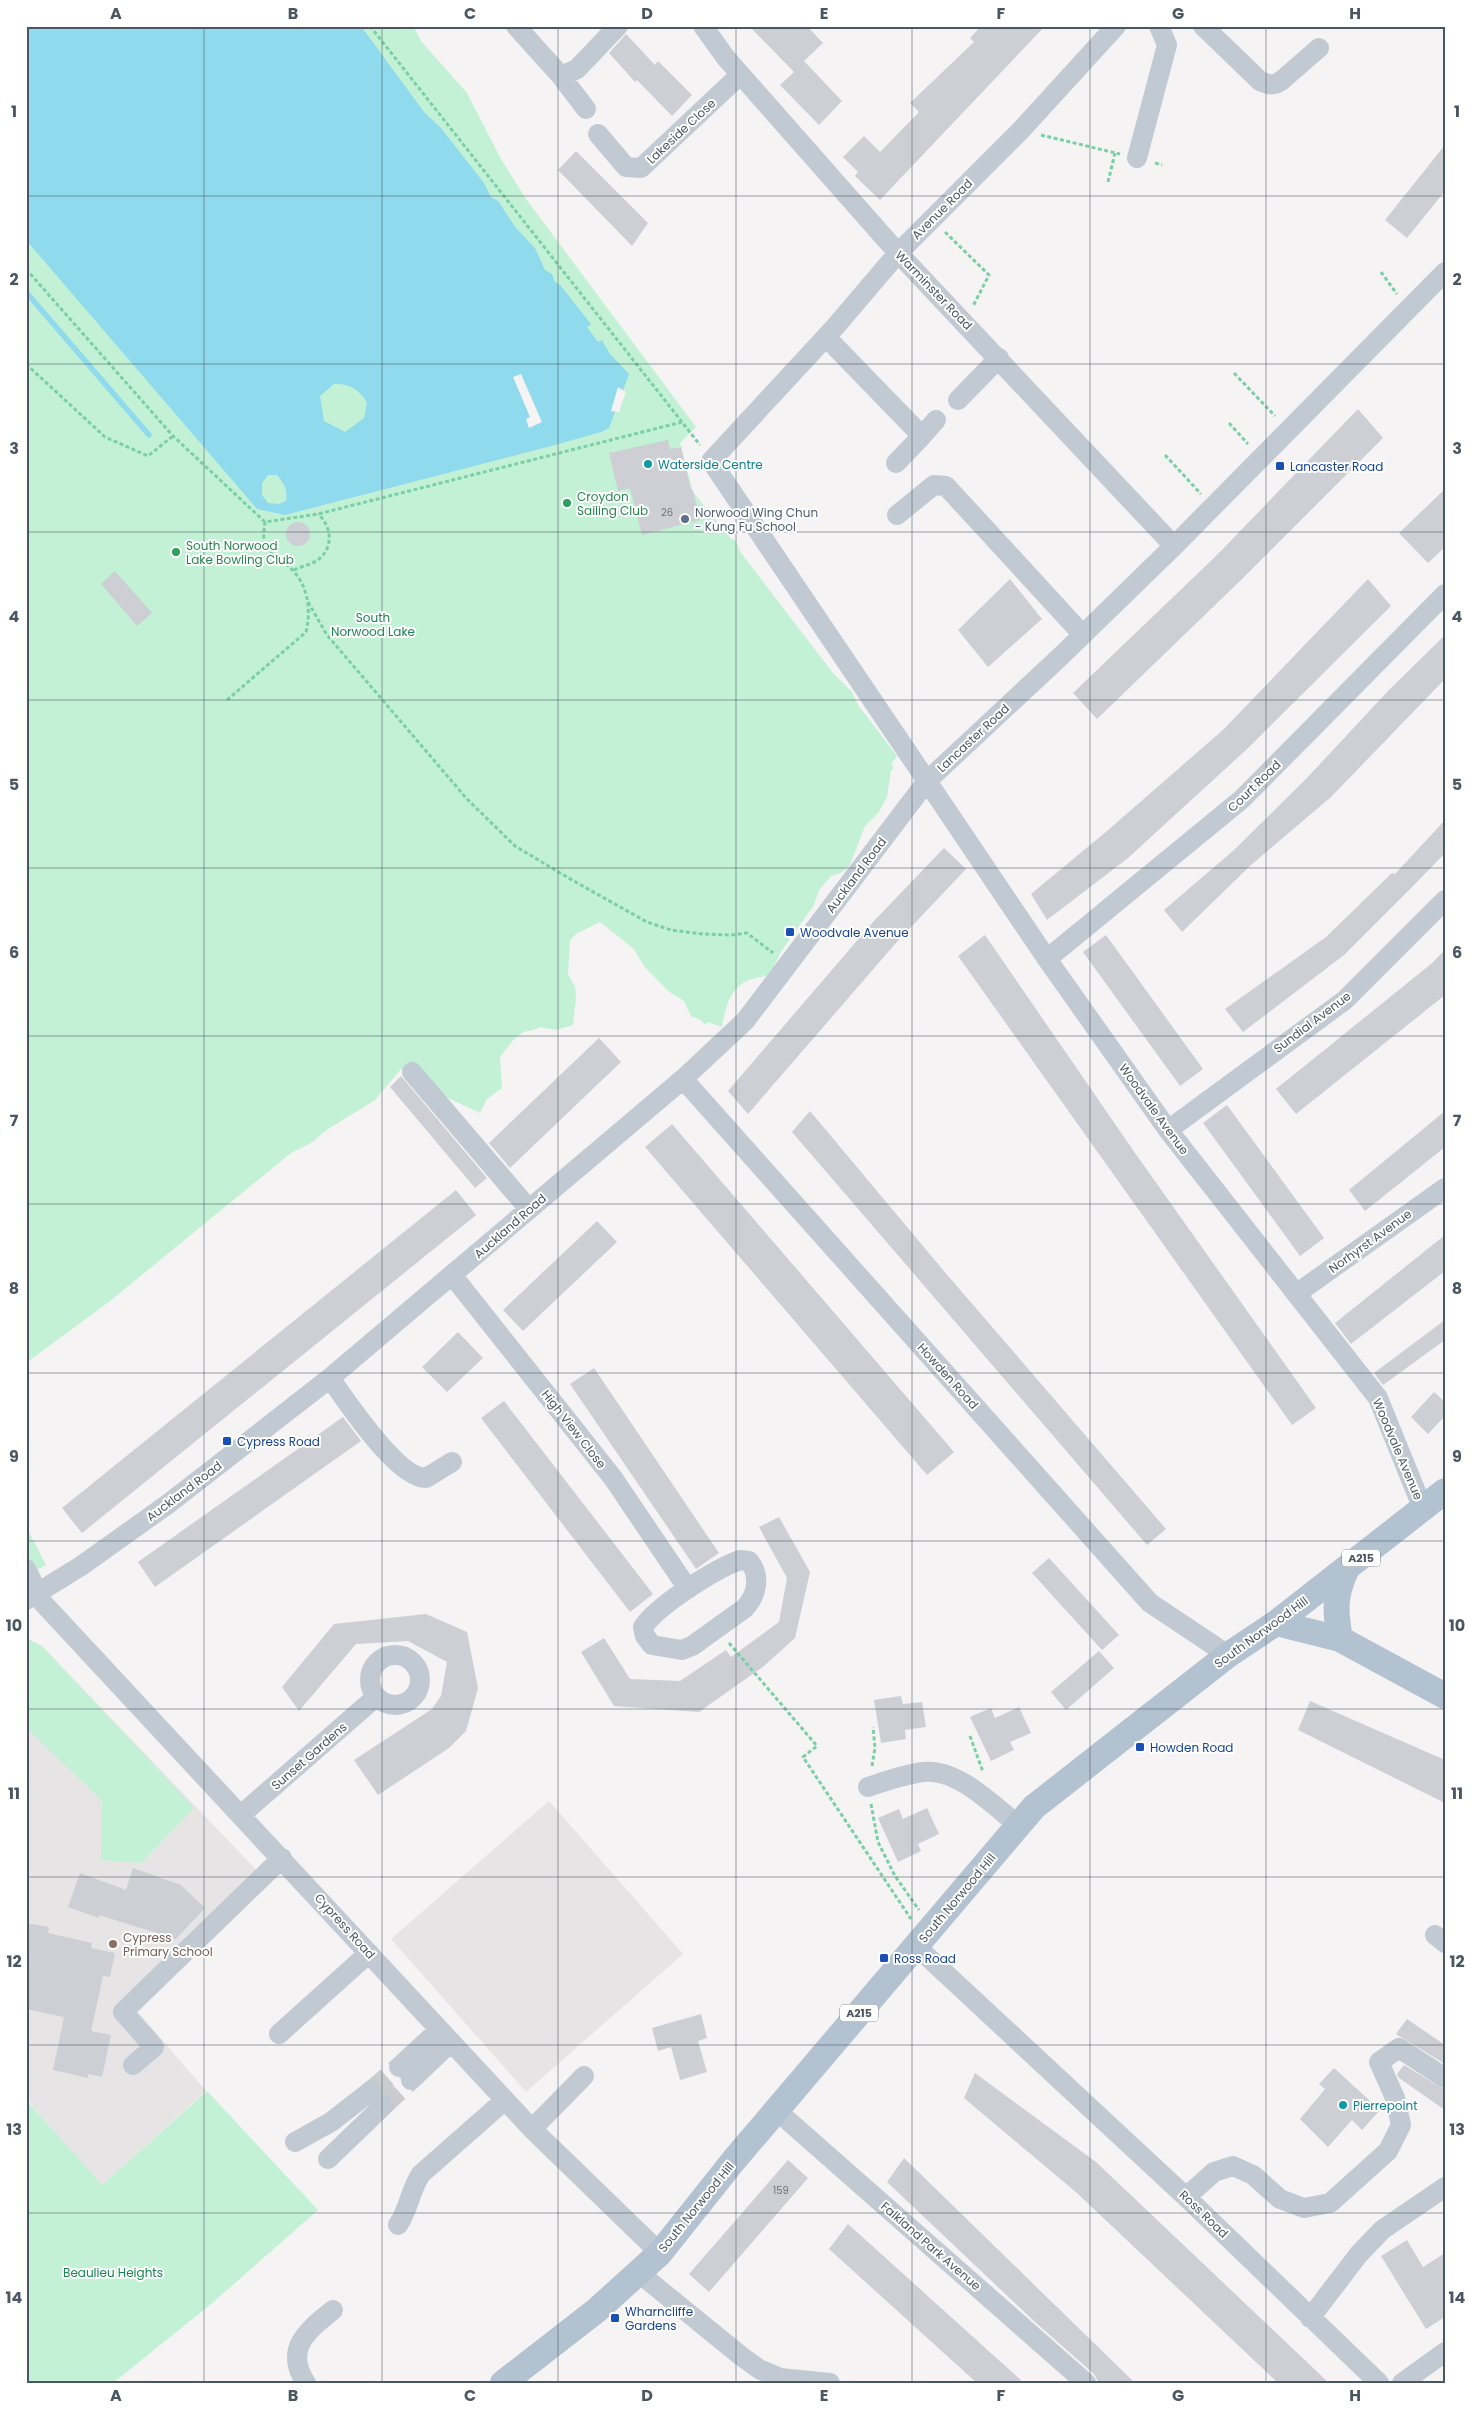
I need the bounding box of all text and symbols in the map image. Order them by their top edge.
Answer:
text: A [110,2,122,25]
text: B [288,2,298,25]
text: C [464,2,476,25]
text: D [641,2,653,25]
text: E [820,2,828,25]
text: F [997,2,1006,25]
text: G [1172,2,1184,25]
text: H [1349,2,1361,25]
street label: Lakeside Close [643,95,719,167]
text: 1 [11,100,17,123]
text: 1 [1454,100,1460,123]
street label: Avenue Road [908,175,976,243]
street label: Warminster Road [892,247,976,333]
text: 2 [9,268,19,291]
text: 2 [1452,268,1462,291]
text: 3 [9,437,19,460]
text: 3 [1452,437,1462,460]
place label: Waterside Centre [658,456,763,473]
marker: Waterside Centre [642,458,654,470]
place label: Lancaster Road [1290,458,1383,475]
marker: Lancaster Road [1274,460,1286,472]
place label: Croydon Sailing Club [577,488,648,519]
marker: Croydon Sailing Club [561,497,573,509]
place label: Norwood Wing Chun - Kung Fu School [695,504,818,535]
house number: 26 [661,505,673,520]
marker: Norwood Wing Chun - Kung Fu School [679,513,691,525]
place label: South Norwood Lake Bowling Club [186,537,294,568]
marker: South Norwood Lake Bowling Club [170,546,182,558]
text: 4 [9,605,20,628]
text: 4 [1452,605,1463,628]
park label: South Norwood Lake [331,609,415,640]
street label: Lancaster Road [933,700,1013,776]
street label: Court Road [1224,756,1284,816]
text: 5 [9,773,19,796]
text: 5 [1452,773,1462,796]
street label: Auckland Road [822,834,890,916]
place label: Woodvale Avenue [800,924,909,941]
marker: Woodvale Avenue [784,926,796,938]
text: 6 [9,941,19,964]
text: 6 [1452,941,1462,964]
street label: Sundial Avenue [1270,987,1354,1057]
street label: Woodvale Avenue [1115,1060,1193,1158]
text: 7 [10,1109,19,1132]
text: 7 [1453,1109,1462,1132]
street label: Auckland Road [470,1190,550,1262]
street label: Norhyrst Avenue [1325,1205,1415,1277]
text: 8 [9,1277,19,1300]
text: 8 [1452,1277,1462,1300]
street label: Howden Road [914,1339,982,1413]
street label: High View Close [538,1386,610,1472]
street label: Woodvale Avenue [1369,1396,1427,1502]
place label: Cypress Road [237,1433,320,1450]
marker: Cypress Road [221,1435,233,1447]
text: 9 [9,1445,19,1468]
text: 9 [1452,1445,1462,1468]
street label: Auckland Road [143,1457,225,1525]
road number: A215 [1342,1550,1380,1566]
street label: South Norwood Hill [1211,1592,1311,1672]
text: 10 [6,1614,22,1637]
text: 10 [1449,1614,1465,1637]
street label: Sunset Gardens [268,1718,350,1794]
place label: Howden Road [1150,1739,1233,1756]
marker: Howden Road [1134,1741,1146,1753]
text: 11 [8,1782,20,1805]
text: 11 [1451,1782,1463,1805]
street label: South Norwood Hill [915,1850,1000,1946]
street label: Cypress Road [311,1889,379,1963]
place label: Cypress Primary School [123,1929,213,1960]
marker: Cypress Primary School [107,1938,119,1950]
text: 12 [6,1950,22,1973]
place label: Ross Road [894,1950,956,1967]
text: 12 [1449,1950,1465,1973]
marker: Ross Road [878,1952,890,1964]
road number: A215 [840,2005,878,2022]
place label: Pierrepoint [1353,2097,1418,2114]
marker: Pierrepoint [1337,2099,1349,2111]
text: 13 [6,2118,22,2141]
text: 13 [1449,2118,1465,2141]
street label: South Norwood Hill [654,2158,738,2256]
house number: 159 [773,2183,789,2198]
street label: Ross Road [1176,2186,1232,2242]
street label: Falkland Park Avenue [877,2198,985,2294]
park label: Beaulieu Heights [63,2264,163,2281]
text: 14 [6,2286,23,2309]
text: 14 [1449,2286,1466,2309]
place label: Wharncliffe Gardens [625,2303,693,2334]
marker: Wharncliffe Gardens [609,2312,621,2324]
text: A [110,2384,122,2407]
text: B [288,2384,298,2407]
text: C [464,2384,476,2407]
text: D [641,2384,653,2407]
text: E [820,2384,828,2407]
text: F [997,2384,1006,2407]
text: G [1172,2384,1184,2407]
text: H [1349,2384,1361,2407]

